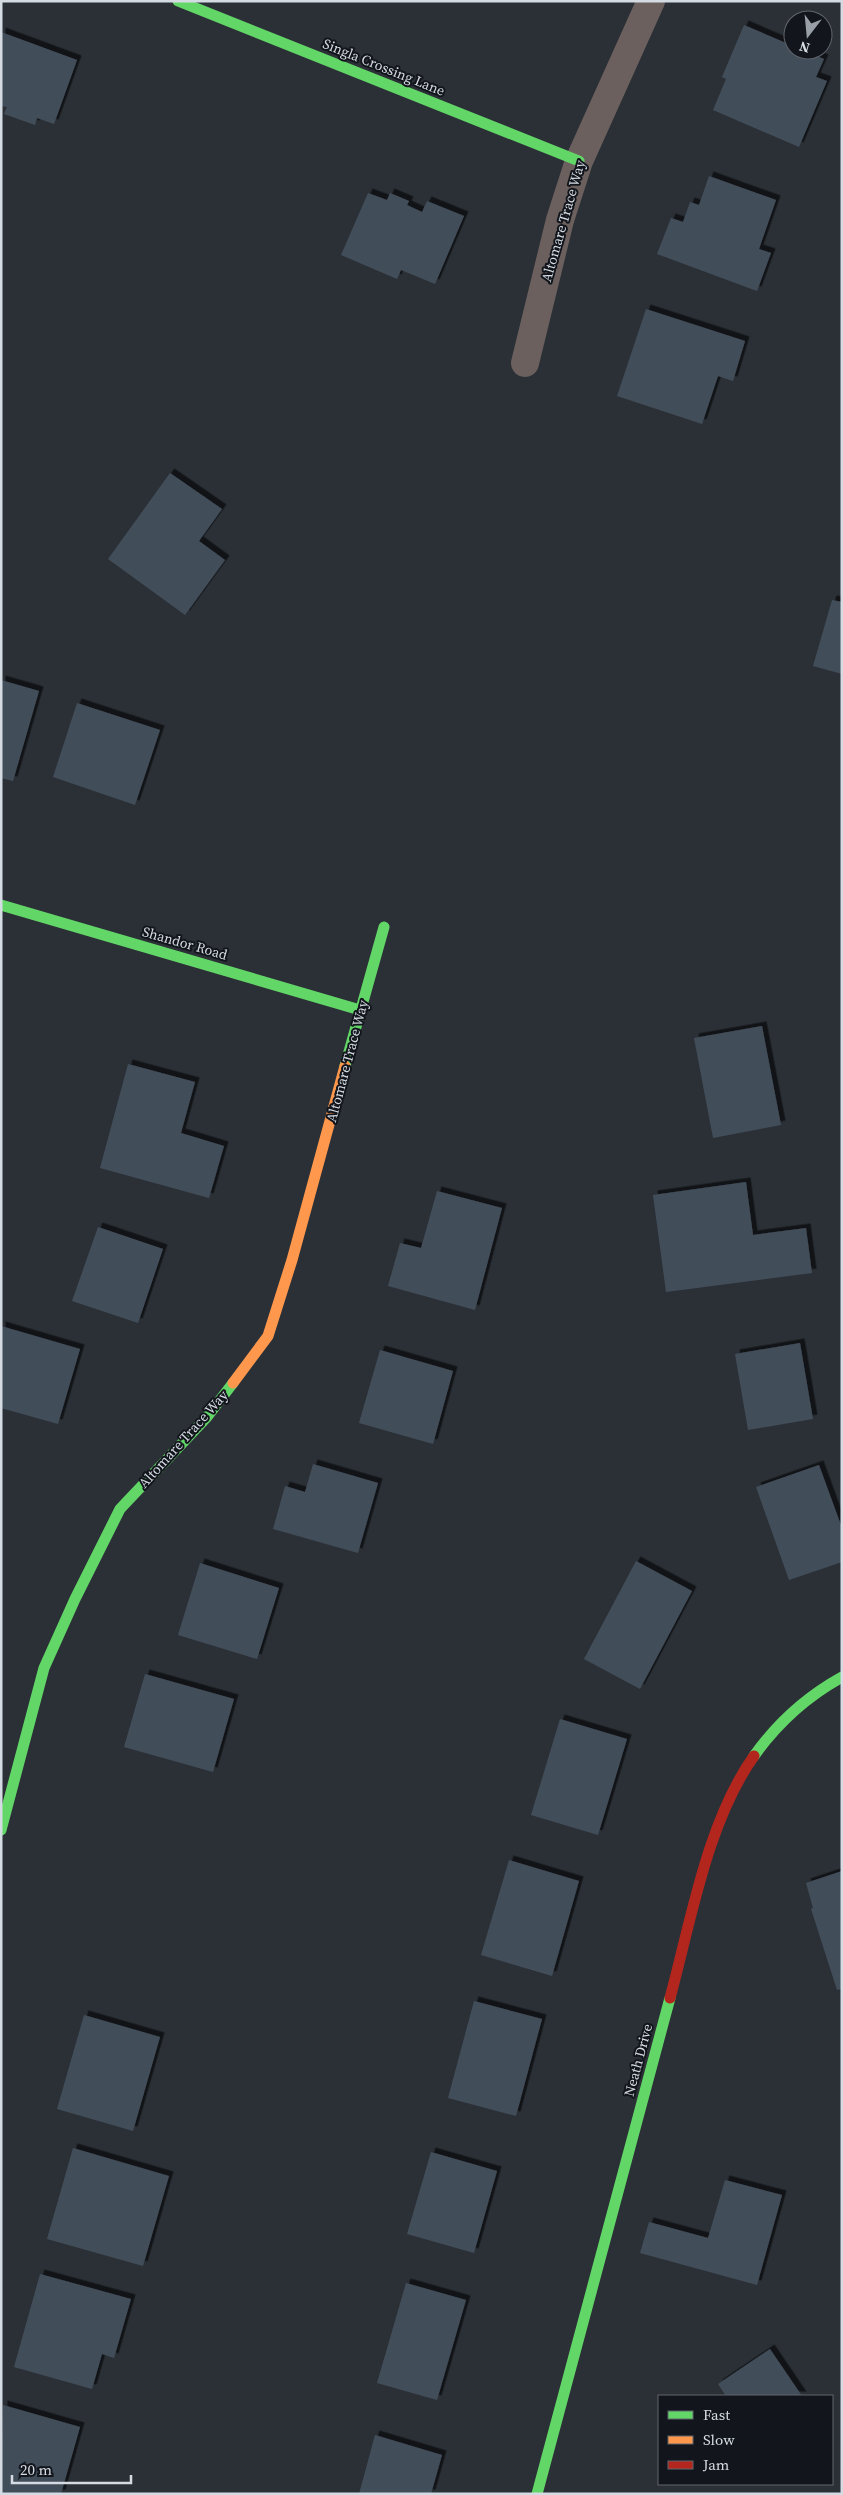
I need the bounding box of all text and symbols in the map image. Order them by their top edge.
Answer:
north arrow [783,10,833,60]
street label: Singla Crossing Lane [320,33,448,101]
text: N [797,36,812,59]
street label: Altomare Trace Way [536,157,590,284]
street label: Shandor Road [140,921,230,965]
street label: Altomare Trace Way [321,997,373,1124]
street label: Altomare Trace Way [134,1385,233,1492]
street label: Neath Drive [619,2022,657,2098]
legend [658,2395,833,2485]
text: Fast [703,2404,730,2425]
text: Slow [703,2429,735,2450]
scale bar [12,2452,131,2484]
text: Jam [702,2454,730,2475]
text: 20 m [20,2459,52,2480]

